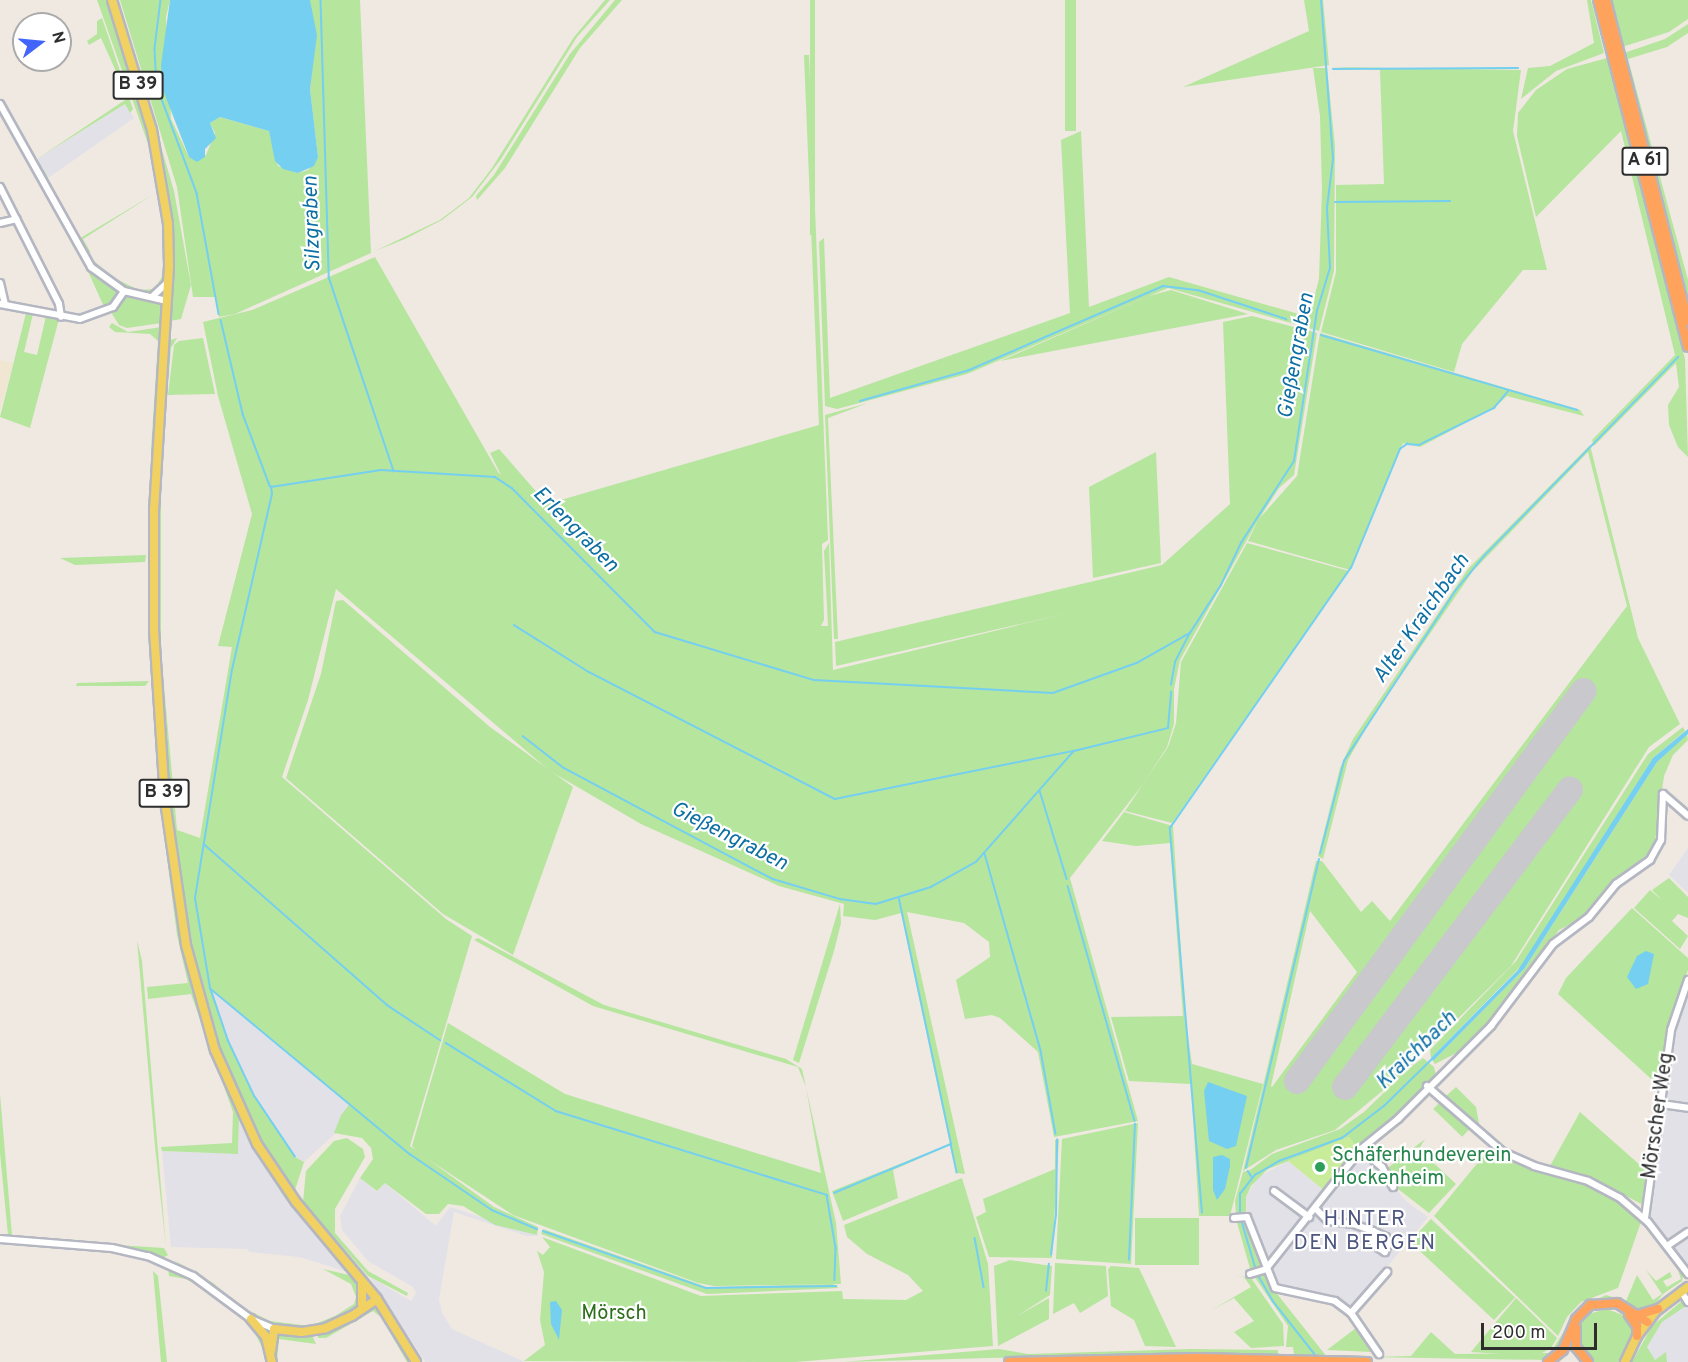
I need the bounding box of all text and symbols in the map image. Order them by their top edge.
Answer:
north arrow [12,12,72,72]
text: N [46,29,69,46]
road number: B 39 [112,70,164,100]
road number: A 61 [1621,146,1669,176]
water label: Silzgraben [299,175,327,273]
water label: Gießengraben [1274,291,1320,421]
water label: Erlengraben [527,482,623,578]
water label: Alter Kraichbach [1368,549,1476,689]
road number: B 39 [138,778,190,808]
water label: Gießengraben [667,797,791,877]
water label: Kraichbach [1371,1006,1463,1096]
street label: Mörscher Weg [1638,1051,1680,1181]
place label: Schäferhundeverein Hockenheim [1332,1144,1511,1191]
marker: Schäferhundeverein Hockenheim [1313,1160,1327,1174]
district label: HINTER DEN BERGEN [1293,1207,1437,1257]
park label: Mörsch [581,1302,647,1326]
scale bar [1484,1311,1600,1349]
text: 200 m [1492,1322,1545,1345]

